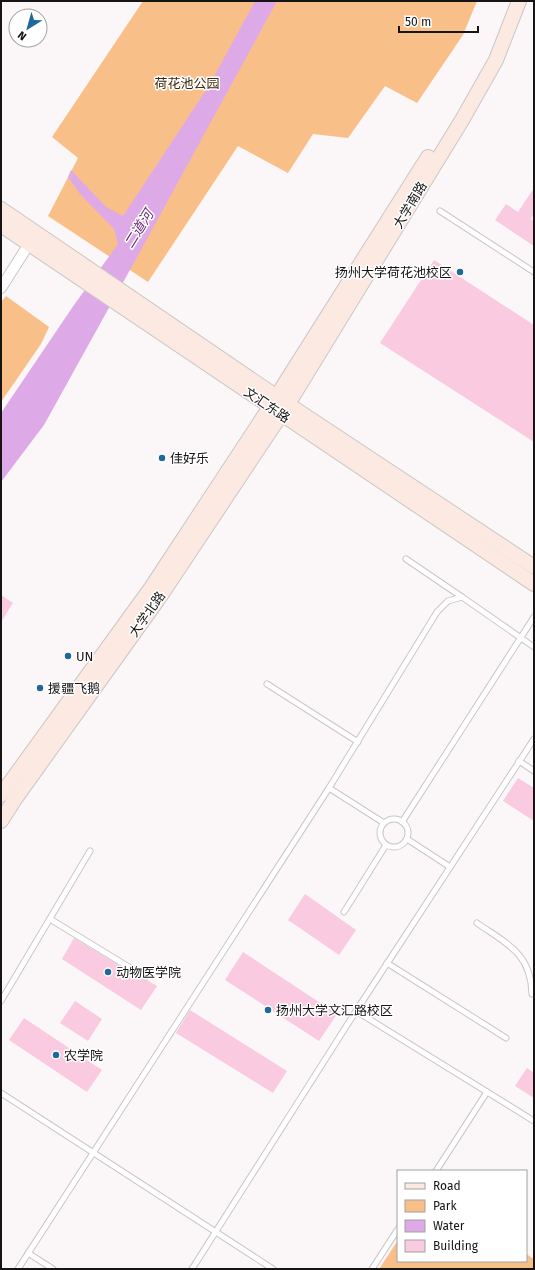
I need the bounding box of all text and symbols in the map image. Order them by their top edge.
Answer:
north arrow [8,8,48,48]
scale bar [399,8,478,34]
text: 50 m [405,15,431,29]
text: N [15,28,29,43]
park label: 荷花池公园 [154,76,220,91]
street label: 大学南路 [390,179,430,231]
water label: 二道河 [121,204,159,251]
place label: 扬州大学荷花池校区 [335,265,452,280]
marker: 扬州大学荷花池校区 [455,267,465,277]
street label: 文汇东路 [241,384,293,426]
place label: 佳好乐 [170,451,209,466]
marker: 佳好乐 [157,453,167,463]
street label: 大学北路 [126,588,168,640]
place label: UN [76,649,94,664]
marker: UN [63,651,73,661]
place label: 援疆飞鹅 [48,681,100,696]
marker: 援疆飞鹅 [35,683,45,693]
place label: 动物医学院 [116,965,181,980]
marker: 动物医学院 [103,967,113,977]
place label: 扬州大学文汇路校区 [276,1003,393,1018]
marker: 扬州大学文汇路校区 [263,1005,273,1015]
place label: 农学院 [64,1048,103,1063]
marker: 农学院 [51,1050,61,1060]
legend [397,1170,527,1262]
text: Road [433,1179,461,1193]
text: Park [433,1199,457,1213]
text: Water [433,1219,465,1233]
text: Building [433,1239,479,1253]

